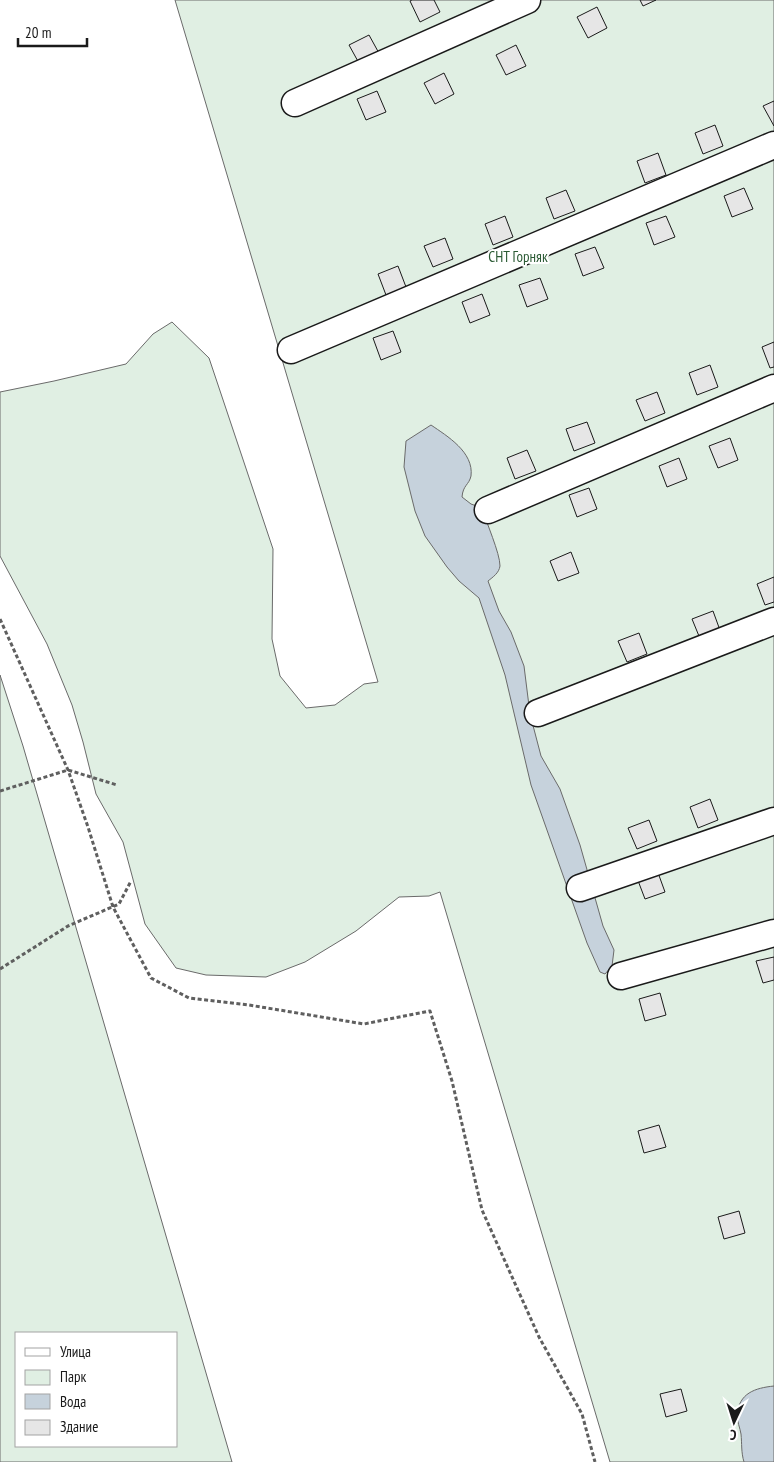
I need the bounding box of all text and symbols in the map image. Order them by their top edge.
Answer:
scale bar [18,15,86,47]
text: 20 m [25,23,51,42]
park label: СНТ Горняк [488,247,548,266]
legend [15,1332,178,1447]
text: Улица [60,1342,91,1361]
text: Парк [60,1367,86,1386]
text: Вода [60,1392,86,1411]
north arrow [709,1397,759,1447]
text: Здание [60,1417,98,1436]
text: С [729,1426,737,1444]

